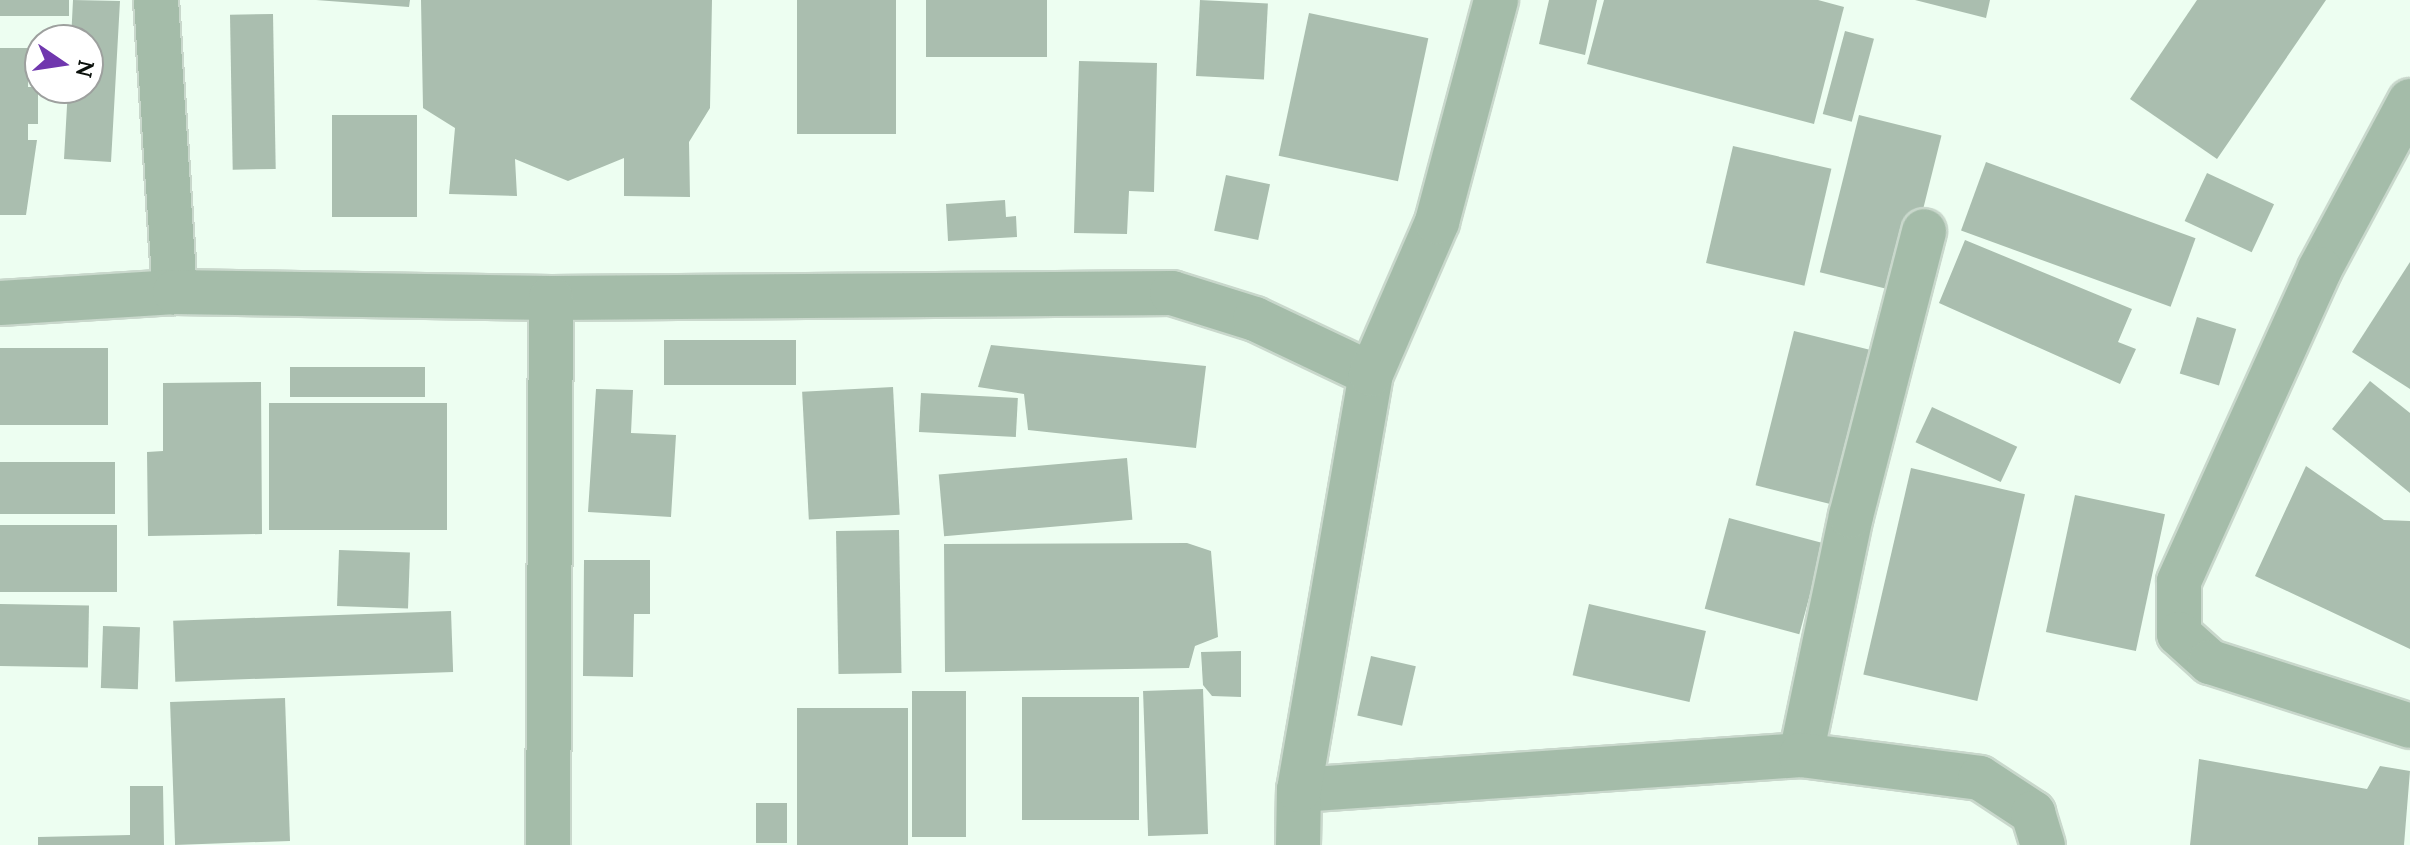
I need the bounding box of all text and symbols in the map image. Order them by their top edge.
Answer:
north arrow [24,24,104,104]
text: N [70,58,101,80]

